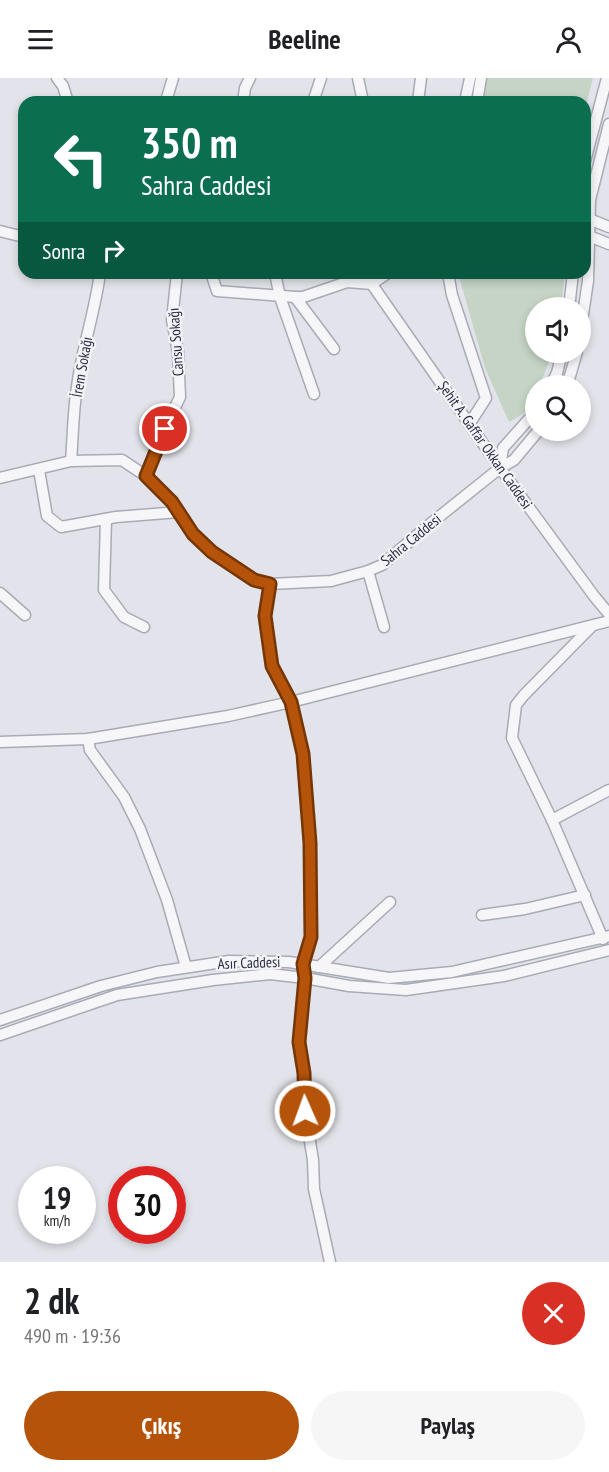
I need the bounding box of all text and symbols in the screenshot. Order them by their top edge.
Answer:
text: Beeline [268,22,341,56]
icon: menu [24,23,57,56]
icon: person [552,23,585,56]
text: 350 m [141,115,238,170]
icon: left [42,120,120,198]
text: Sahra Caddesi [141,168,272,202]
icon: right [97,234,130,267]
text: Sonra [42,237,85,265]
map controls [525,297,591,441]
button: sound [525,297,591,363]
street label: Cansu Sokağı [164,307,187,377]
street label: İrem Sokağı [67,335,96,399]
button: search [525,375,591,441]
street label: Şehit A. Gaffar Okkan Caddesi [434,377,537,512]
pin [139,403,190,454]
icon: arrive [148,412,181,445]
street label: Sahra Caddesi [377,509,445,570]
street label: Asır Caddesi [217,952,281,973]
position arrow [273,1079,337,1143]
speed limit sign: 30 [108,1166,186,1244]
text: 19 [43,1178,71,1217]
text: km/h [44,1211,70,1230]
text: 2 dk [24,1277,79,1324]
button: close [522,1282,585,1345]
text: 490 m · 19:36 [24,1323,121,1349]
button: Çıkış [24,1391,299,1460]
button: Paylaş [311,1391,585,1460]

